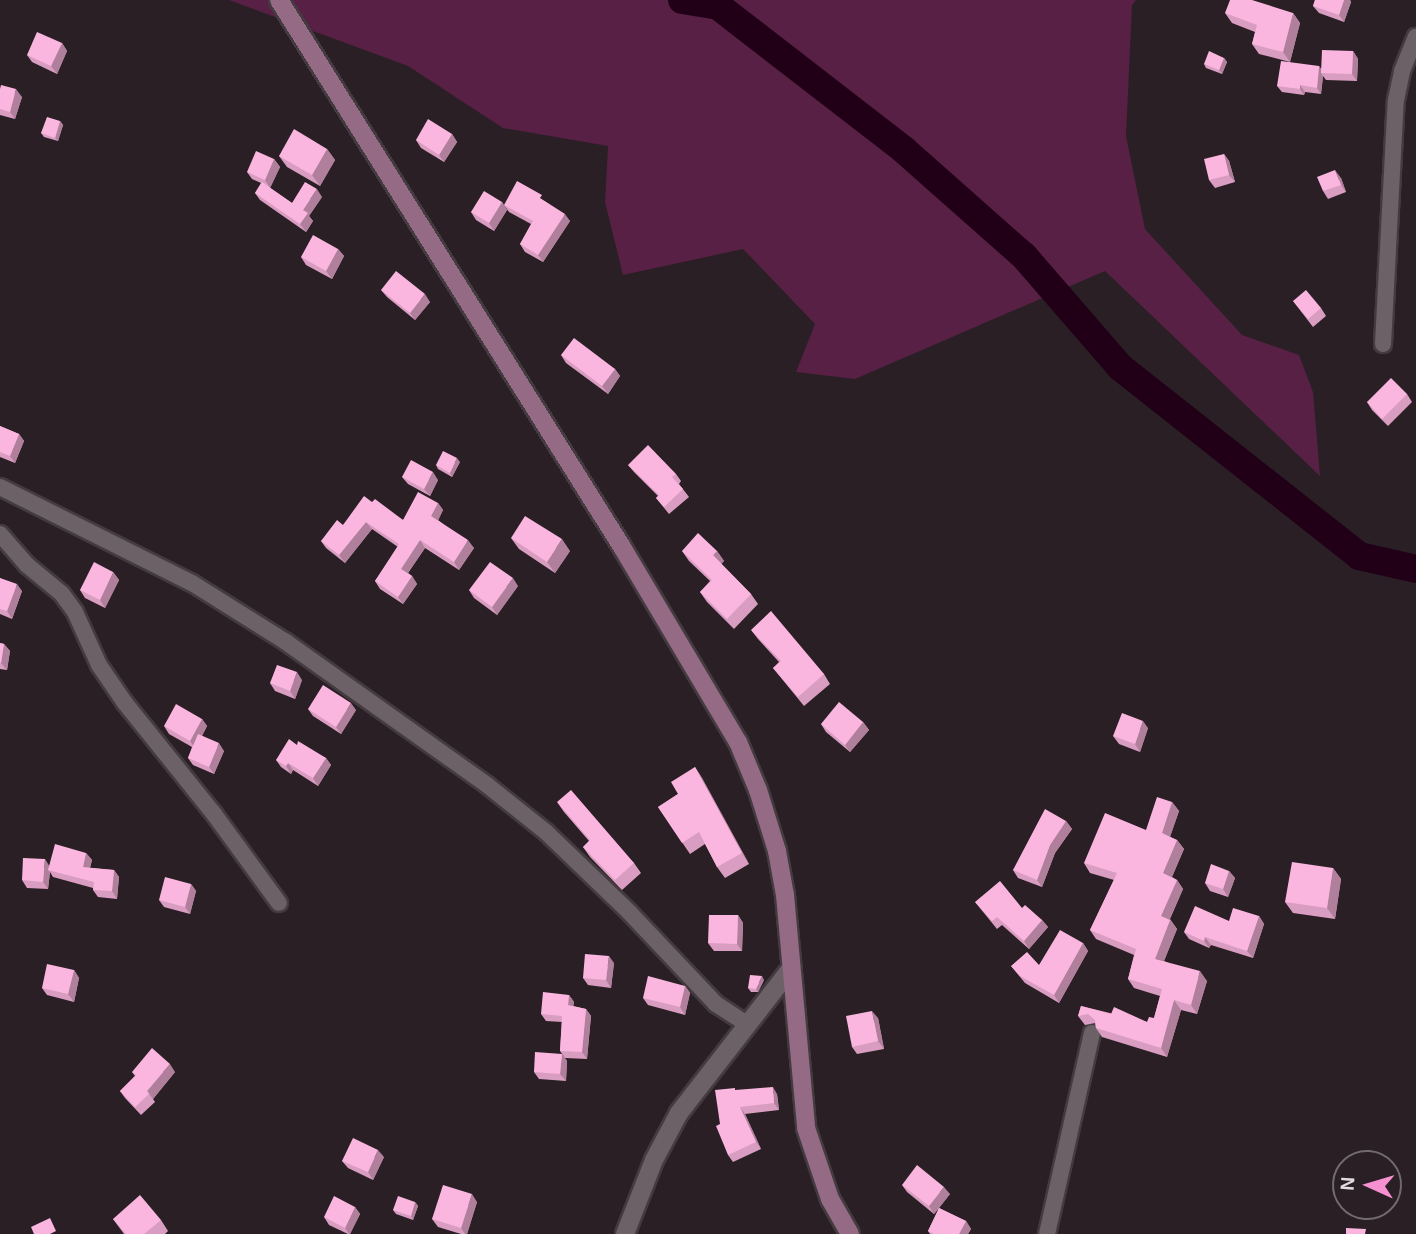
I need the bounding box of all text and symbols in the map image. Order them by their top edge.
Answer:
north arrow [1332,1150,1402,1220]
text: N [1337,1176,1359,1191]

